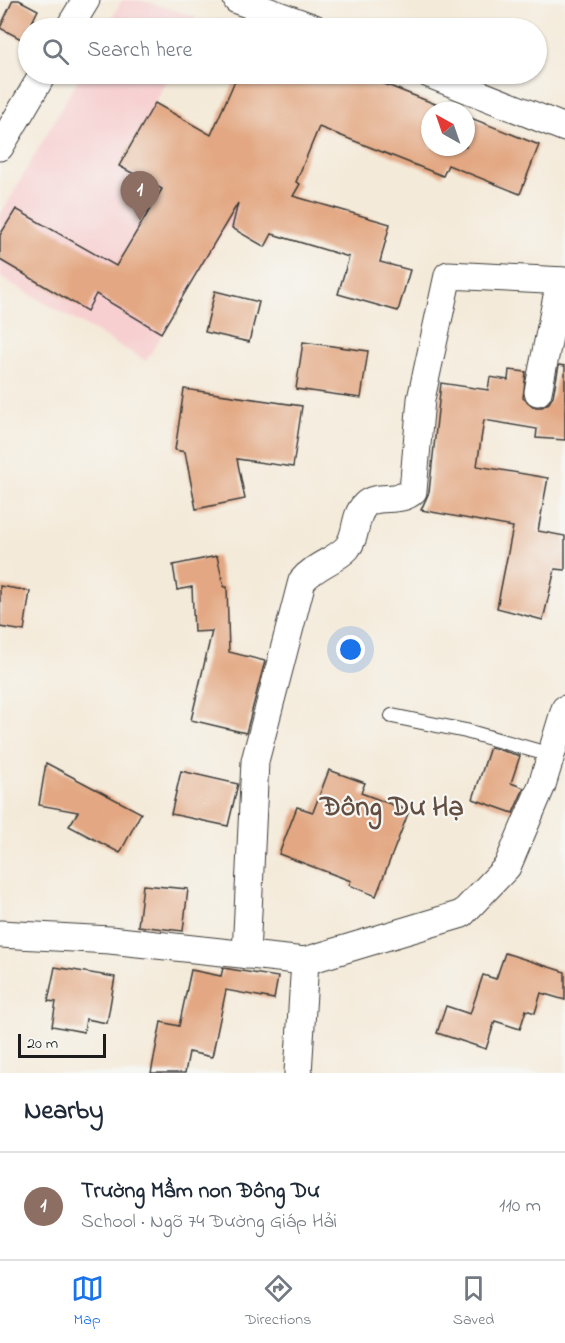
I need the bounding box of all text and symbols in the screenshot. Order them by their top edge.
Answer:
search box [18,18,547,84]
icon: search [39,35,72,68]
text: Search here [87,35,192,67]
north arrow [421,102,475,156]
pin: 1 [120,172,160,221]
your location [336,635,365,664]
district label: Đông Dư Hạ [318,788,464,830]
scale bar [18,1031,106,1058]
text: 20 m [27,1032,58,1056]
text: Nearby [24,1093,103,1131]
text: Trường Mầm non Đông Dư [81,1176,320,1208]
text: 1 [40,1192,47,1221]
text: 110 m [499,1192,541,1221]
text: School · Ngõ 74 Đường Giáp Hải [81,1208,337,1237]
tab: Map [71,1272,104,1332]
tab: Directions [245,1272,311,1332]
tab: Saved [453,1272,494,1332]

